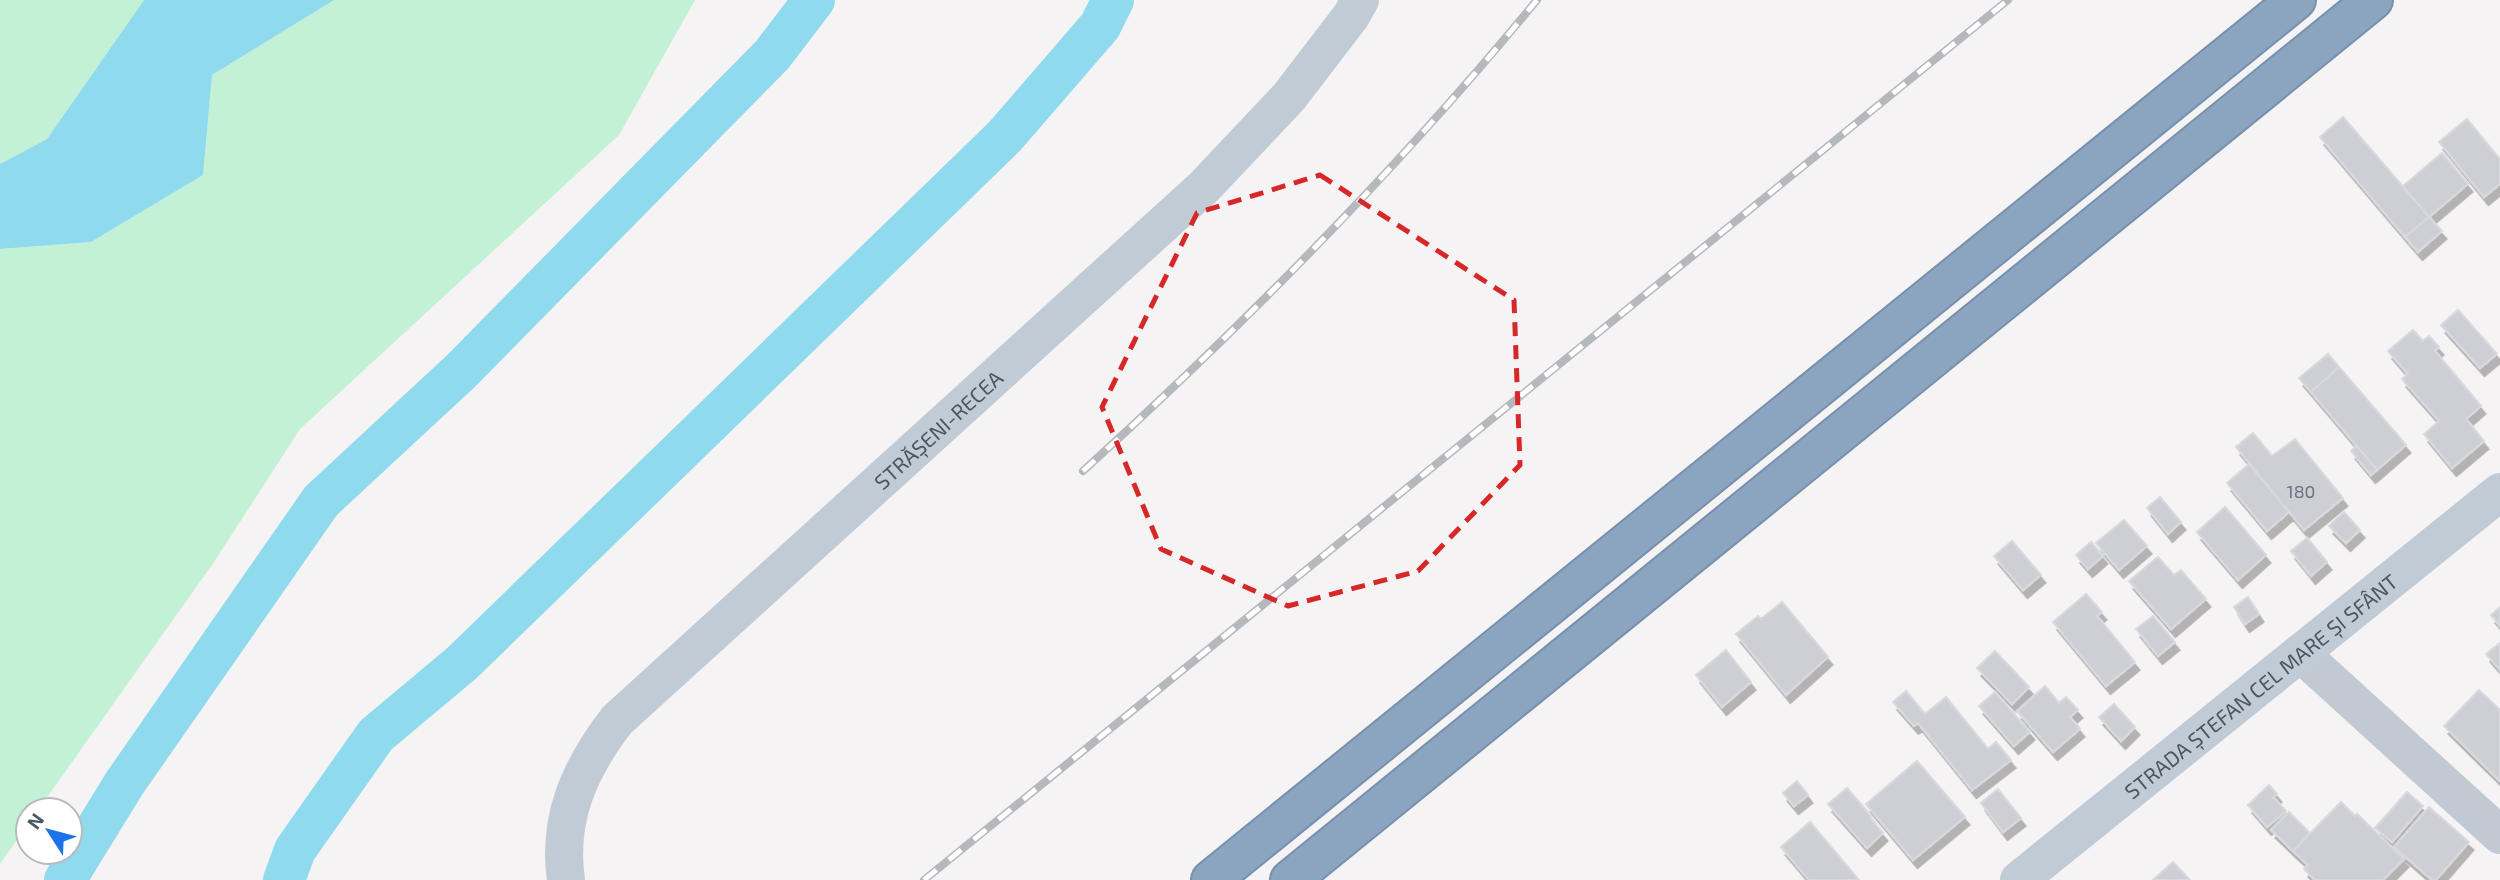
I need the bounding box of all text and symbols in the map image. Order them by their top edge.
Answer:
street label: STRĂȘENI-RECEA [868,364,1007,494]
house number: 180 [2287,480,2315,502]
street label: STRADA ȘTEFAN CEL MARE ȘI SFÂNT [2119,568,2402,803]
north arrow [14,796,84,866]
text: N [22,808,48,833]

